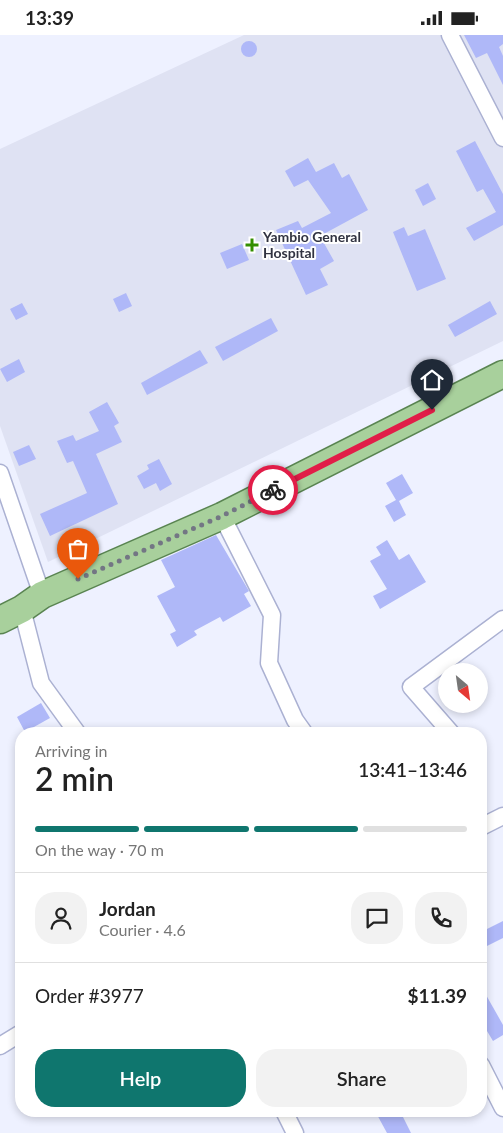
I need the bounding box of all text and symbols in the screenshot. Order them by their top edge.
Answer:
text: 13:39 [25,6,74,29]
place label: Yambio General Hospital [262,228,361,261]
marker: Yambio General Hospital [245,238,259,252]
pin [411,359,453,410]
icon: home [418,366,446,394]
courier [248,465,298,515]
icon: bike [259,476,287,504]
pin [57,528,99,579]
icon: bag [64,535,92,563]
north arrow [438,663,488,713]
map controls [438,663,488,713]
text: Arriving in [35,741,108,760]
text: 13:41–13:46 [358,758,467,781]
text: 2 min [35,759,114,798]
text: On the way · 70 m [35,840,164,859]
button: person [35,892,87,944]
button: chat [351,892,403,944]
button: phone [415,892,467,944]
text: Jordan [99,897,156,920]
text: Courier · 4.6 [99,920,186,939]
text: Order #3977 [35,984,144,1007]
text: $11.39 [407,984,467,1007]
button: Help [35,1049,246,1107]
button: Share [256,1049,467,1107]

